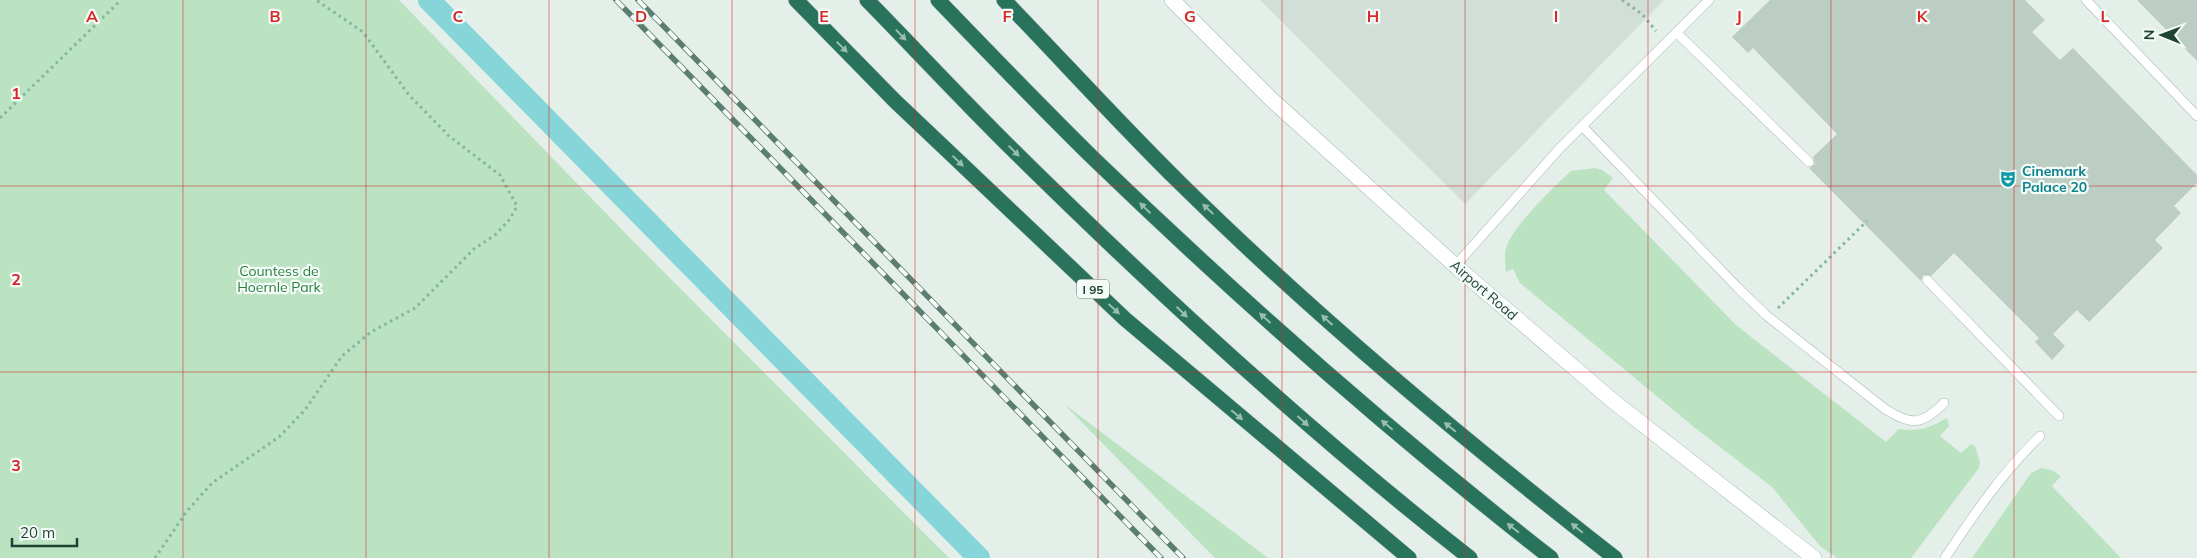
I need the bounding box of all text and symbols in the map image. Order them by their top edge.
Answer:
text: A [86,6,98,26]
text: B [269,6,281,26]
text: C [453,6,464,26]
text: D [635,6,647,26]
text: E [819,6,829,26]
text: F [1002,6,1012,26]
text: G [1184,6,1196,26]
text: H [1367,6,1379,26]
text: I [1554,6,1558,26]
text: J [1736,6,1742,26]
text: K [1917,6,1929,26]
text: L [2101,6,2110,26]
north arrow [2137,10,2187,60]
one-way arrow [895,29,907,41]
text: N [2140,29,2158,40]
one-way arrow [836,41,848,53]
text: 1 [11,83,21,103]
one-way arrow [1008,145,1020,157]
one-way arrow [952,155,964,167]
place label: Cinemark Palace 20 [2022,162,2087,196]
theatre icon: Cinemark Palace 20 [1998,169,2018,189]
one-way arrow [1140,202,1152,214]
one-way arrow [1203,203,1215,215]
street label: Airport Road [1447,256,1521,324]
park label: Countess de Hoernle Park [237,262,322,296]
text: 2 [11,269,21,289]
road number: I 95 [1077,280,1109,298]
one-way arrow [1108,303,1120,315]
one-way arrow [1176,306,1188,318]
one-way arrow [1260,312,1272,324]
one-way arrow [1320,315,1333,326]
one-way arrow [1231,409,1243,420]
one-way arrow [1297,415,1310,426]
one-way arrow [1382,419,1394,431]
one-way arrow [1444,421,1457,432]
text: 3 [11,455,21,475]
scale bar [12,516,78,548]
one-way arrow [1571,522,1584,533]
text: 20 m [20,523,55,542]
one-way arrow [1506,523,1520,533]

